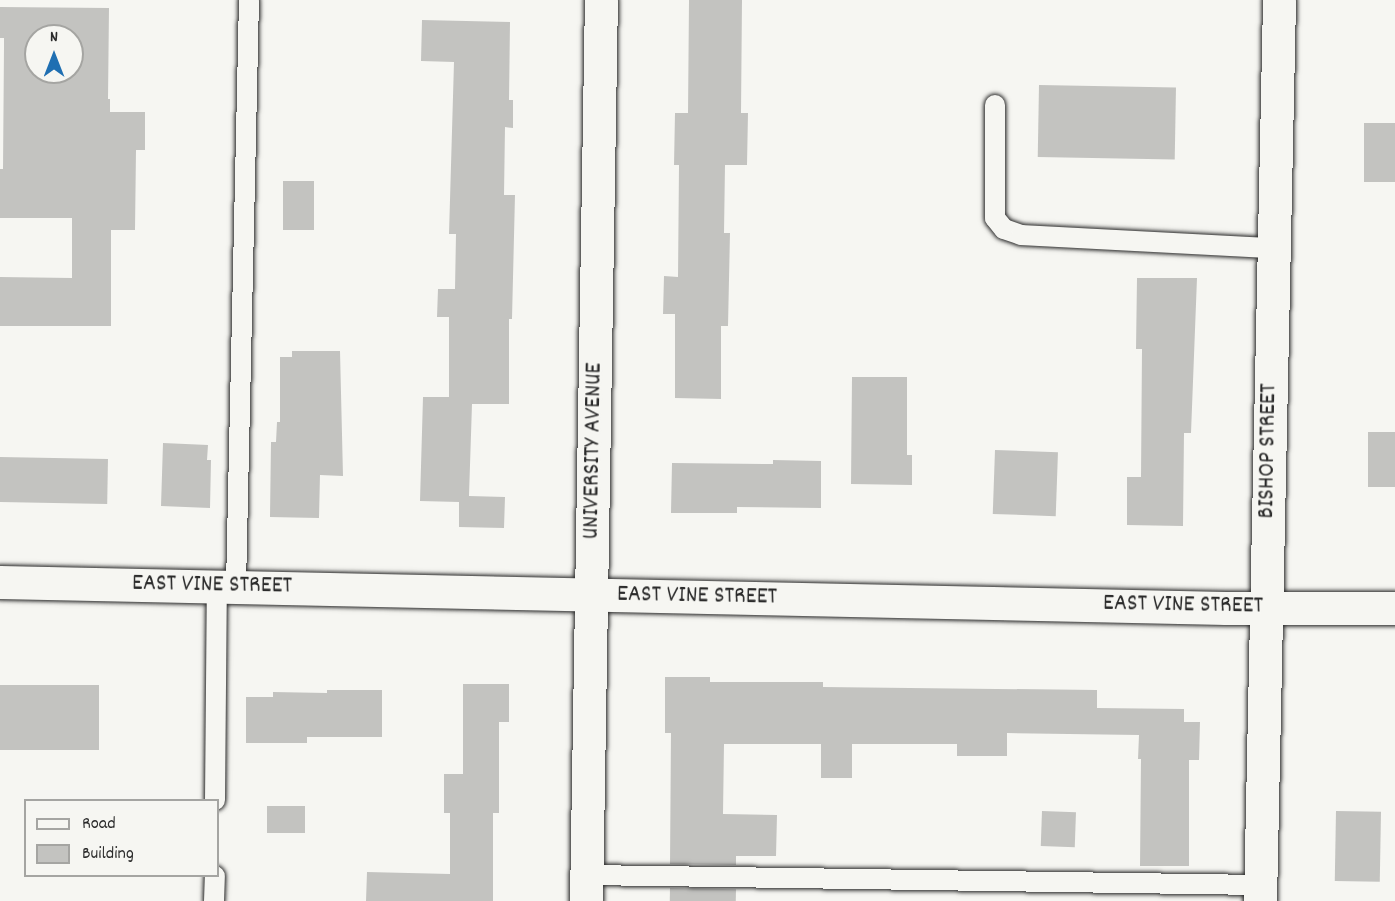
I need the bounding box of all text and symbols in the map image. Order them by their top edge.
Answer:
north arrow [24,24,84,84]
text: N [50,26,58,49]
street label: UNIVERSITY AVENUE [578,362,610,540]
street label: BISHOP STREET [1253,383,1285,519]
street label: EAST VINE STREET [132,570,292,602]
street label: EAST VINE STREET [617,581,777,613]
street label: EAST VINE STREET [1103,590,1263,622]
legend [24,799,219,877]
text: Road [82,812,116,837]
text: Building [82,842,134,867]

